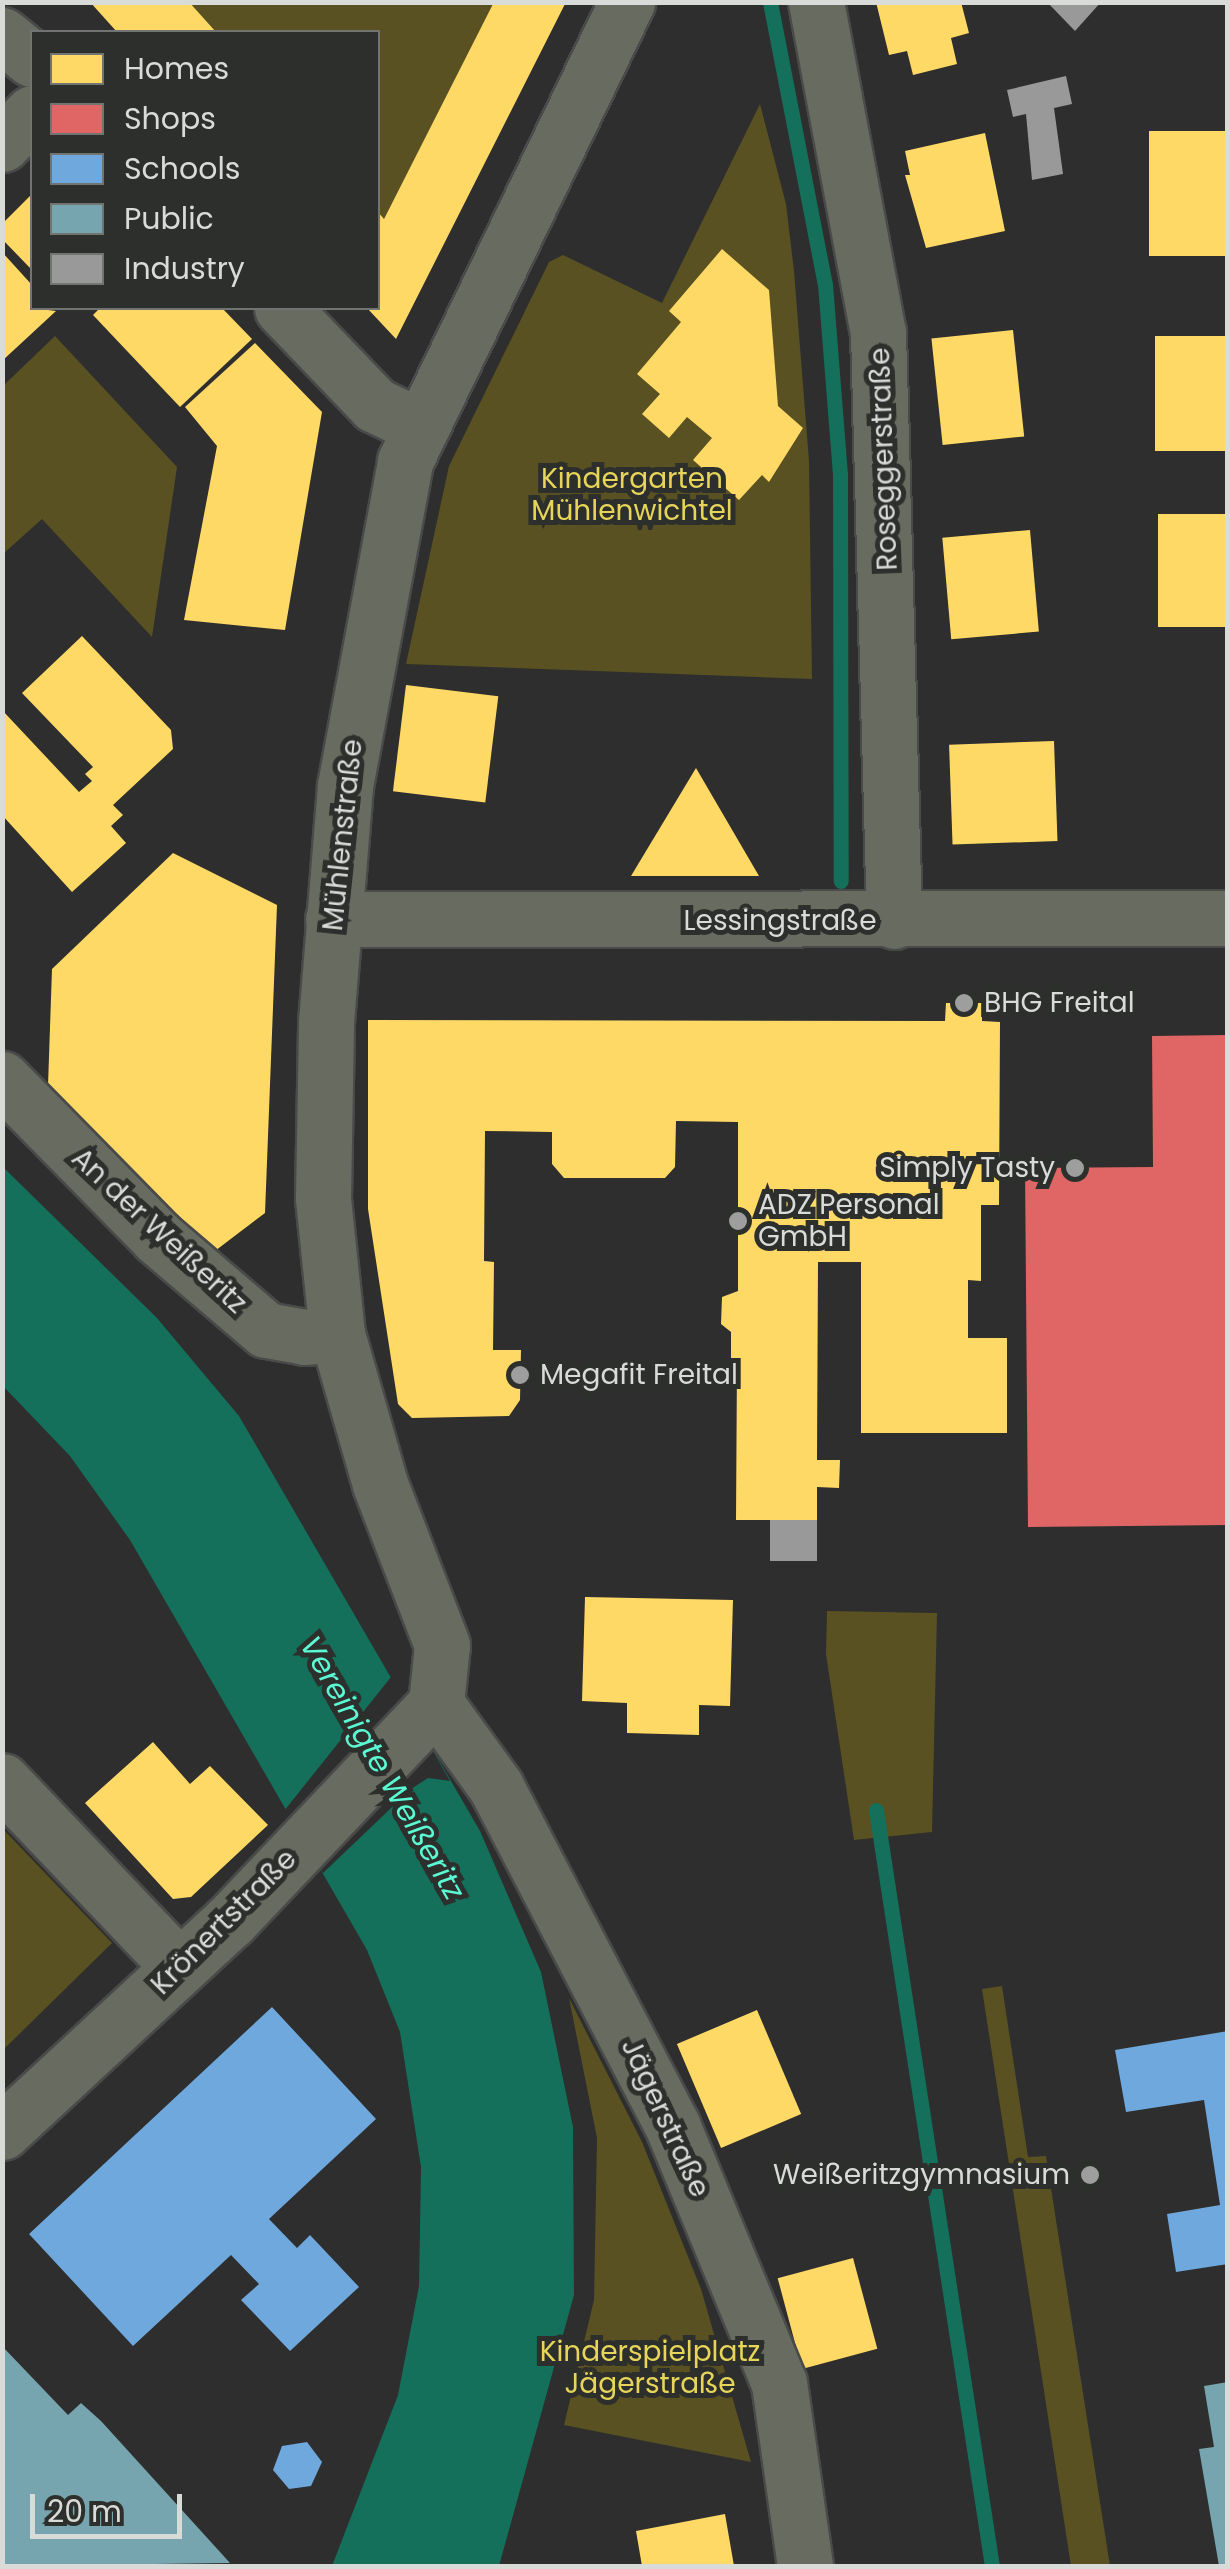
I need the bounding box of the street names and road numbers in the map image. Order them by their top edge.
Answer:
street label: Roseggerstraße [863,347,905,571]
street label: Mühlenstraße [316,737,370,933]
street label: Lessingstraße [683,904,877,938]
street label: An der Weißeritz [65,1141,253,1321]
street label: Krönertstraße [144,1842,304,2002]
street label: Jägerstraße [614,2033,716,2203]

